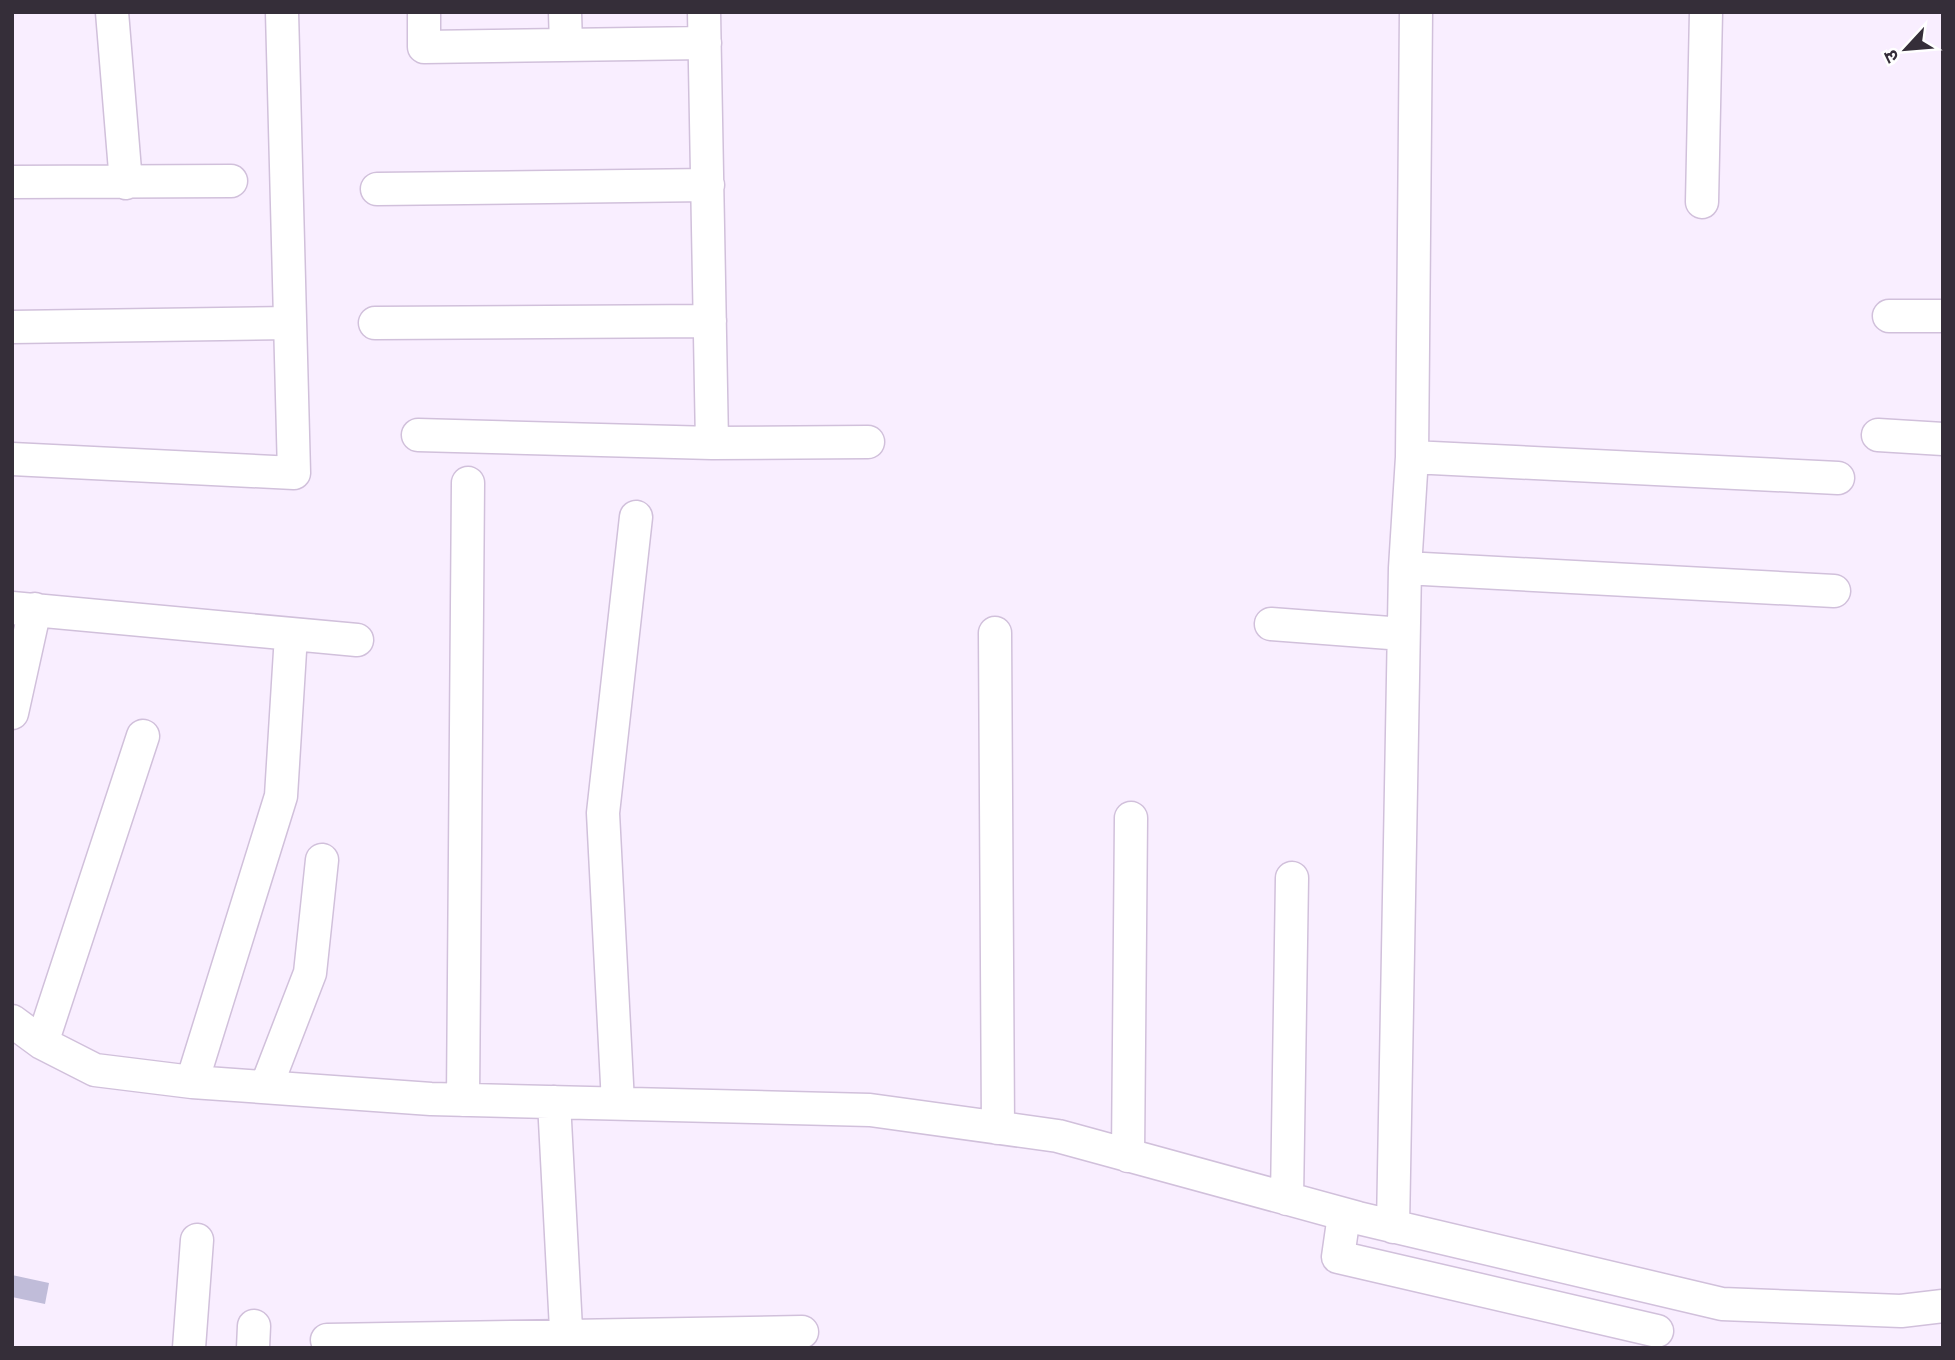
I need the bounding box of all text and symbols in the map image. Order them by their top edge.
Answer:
north arrow [1871,14,1941,84]
text: उ [1879,45,1906,66]

